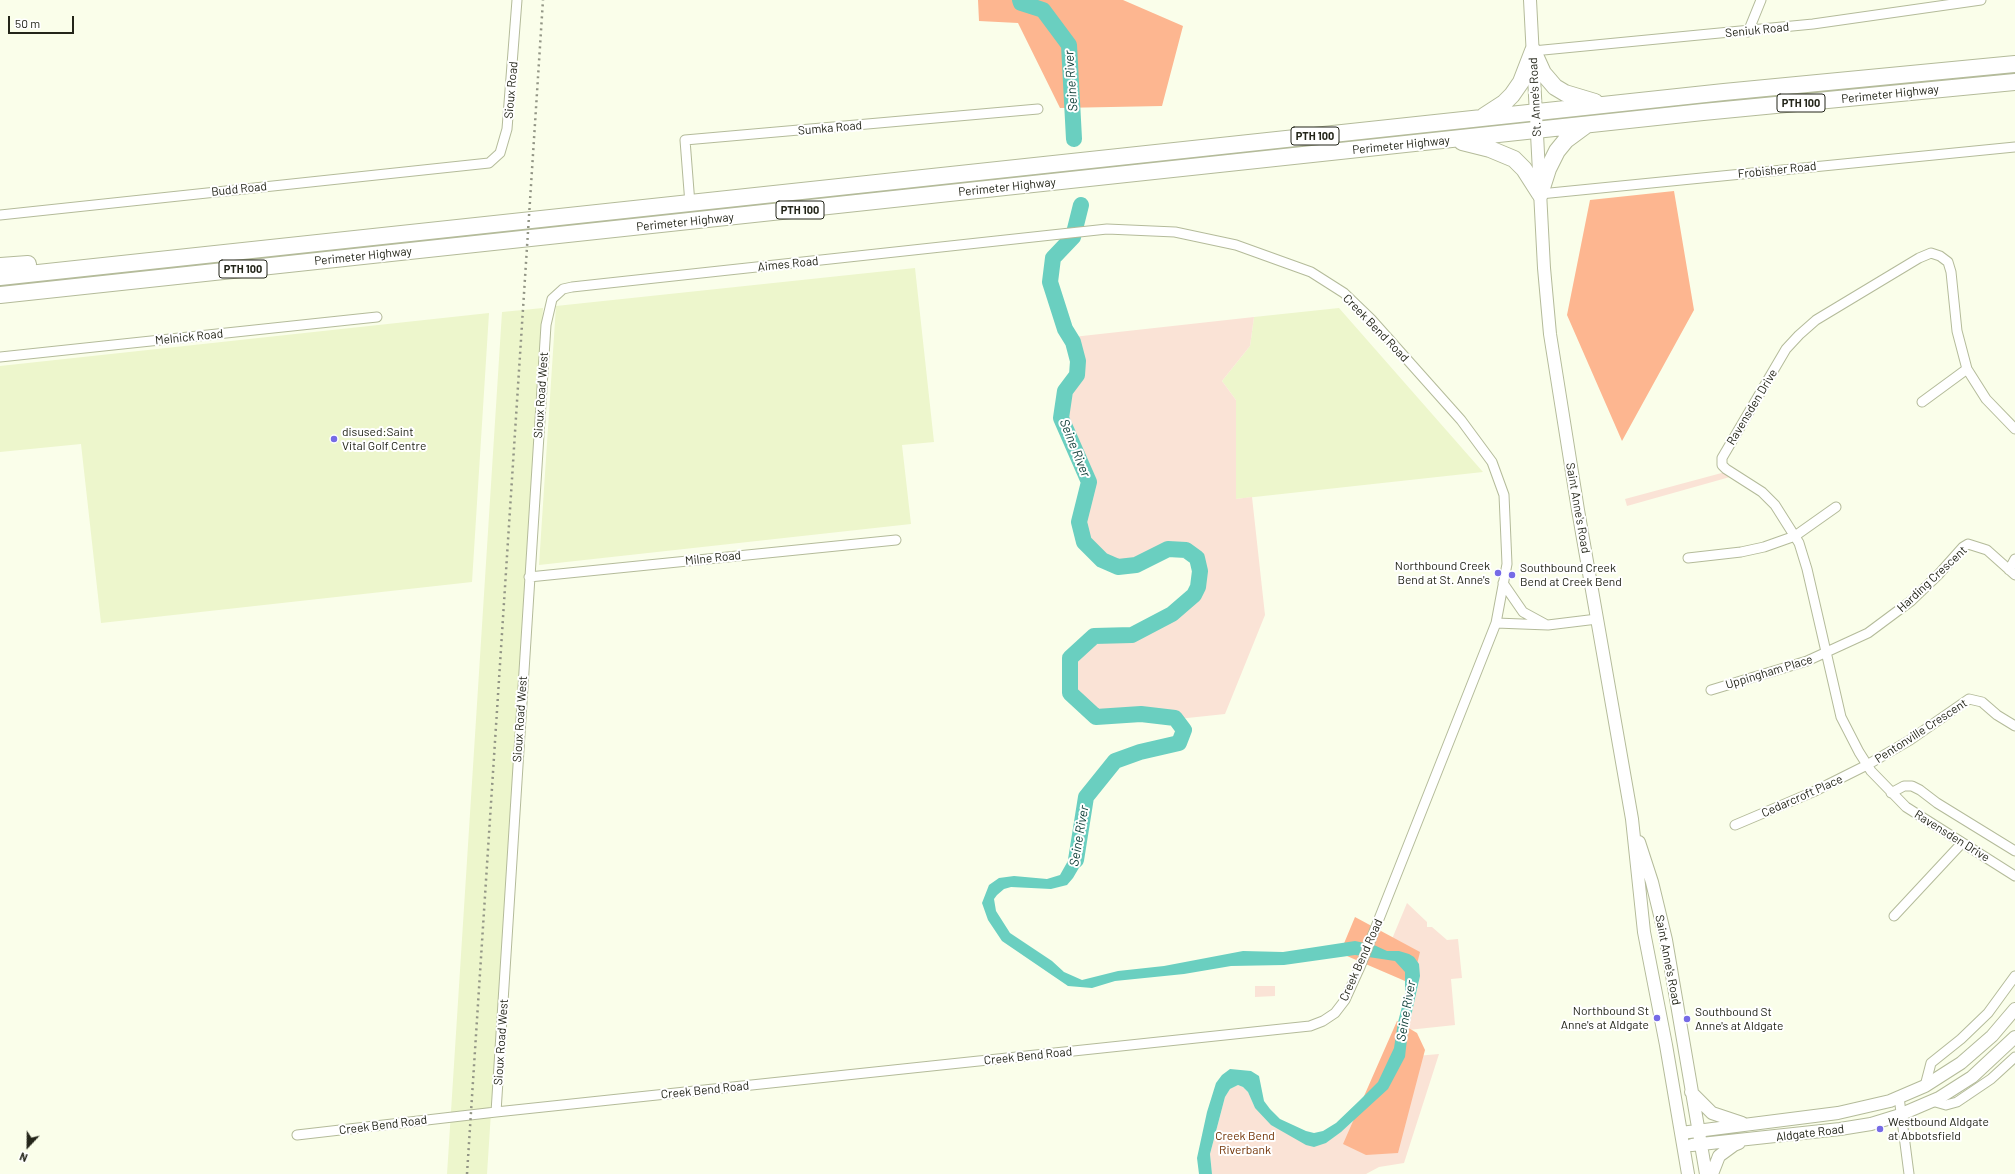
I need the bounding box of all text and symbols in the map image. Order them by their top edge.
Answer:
scale bar [10,8,76,34]
text: 50 m [15,16,40,30]
street label: Seniuk Road [1724,19,1790,41]
water label: Seine River [1061,50,1081,112]
street label: St. Anne's Road [1526,57,1544,137]
street label: Sioux Road [501,61,521,119]
street label: Perimeter Highway [1841,82,1939,106]
road number: PTH 100 [1777,94,1825,112]
street label: Sumka Road [797,118,863,138]
road number: PTH 100 [1291,127,1339,145]
street label: Perimeter Highway [1352,133,1450,157]
street label: Frobisher Road [1737,159,1817,181]
street label: Perimeter Highway [958,175,1056,199]
street label: Budd Road [210,179,268,199]
road number: PTH 100 [776,201,824,219]
street label: Perimeter Highway [636,210,734,234]
street label: Perimeter Highway [314,244,412,268]
street label: Aimes Road [757,254,819,274]
road number: PTH 100 [219,260,267,278]
street label: Creek Bend Road [1340,291,1412,365]
street label: Melnick Road [154,326,224,348]
street label: Sioux Road West [531,351,551,439]
street label: Ravensden Drive [1724,366,1780,448]
water label: Seine River [1056,417,1094,479]
place label: disused:Saint Vital Golf Centre [342,425,426,453]
marker: disused:Saint Vital Golf Centre [329,434,339,444]
street label: Saint Anne's Road [1563,462,1593,554]
street label: Harding Crescent [1894,543,1970,615]
street label: Milne Road [684,548,742,568]
place label: Northbound Creek Bend at St. Anne's [1395,559,1490,587]
place label: Southbound Creek Bend at Creek Bend [1520,561,1622,589]
marker: Northbound Creek Bend at St. Anne's [1493,568,1503,578]
marker: Southbound Creek Bend at Creek Bend [1507,570,1517,580]
street label: Uppingham Place [1724,652,1814,692]
street label: Sioux Road West [510,675,530,763]
street label: Pentonville Crescent [1872,696,1970,766]
street label: Cedarcroft Place [1759,772,1845,820]
water label: Seine River [1066,804,1092,868]
street label: Ravensden Drive [1912,807,1992,865]
street label: Saint Anne's Road [1652,914,1684,1006]
street label: Creek Bend Road [1336,917,1386,1003]
water label: Seine River [1393,979,1419,1043]
street label: Sioux Road West [491,998,511,1086]
place label: Northbound St Anne's at Aldgate [1561,1004,1649,1032]
place label: Southbound St Anne's at Aldgate [1695,1005,1783,1033]
marker: Northbound St Anne's at Aldgate [1652,1013,1662,1023]
marker: Southbound St Anne's at Aldgate [1682,1014,1692,1024]
street label: Creek Bend Road [983,1044,1073,1068]
street label: Creek Bend Road [660,1078,750,1102]
street label: Creek Bend Road [338,1112,428,1138]
place label: Westbound Aldgate at Abbotsfield [1888,1115,1989,1143]
street label: Aldgate Road [1775,1122,1845,1144]
marker: Westbound Aldgate at Abbotsfield [1875,1124,1885,1134]
north arrow [8,1126,48,1166]
park label: Creek Bend Riverbank [1215,1129,1275,1157]
text: N [17,1150,29,1165]

